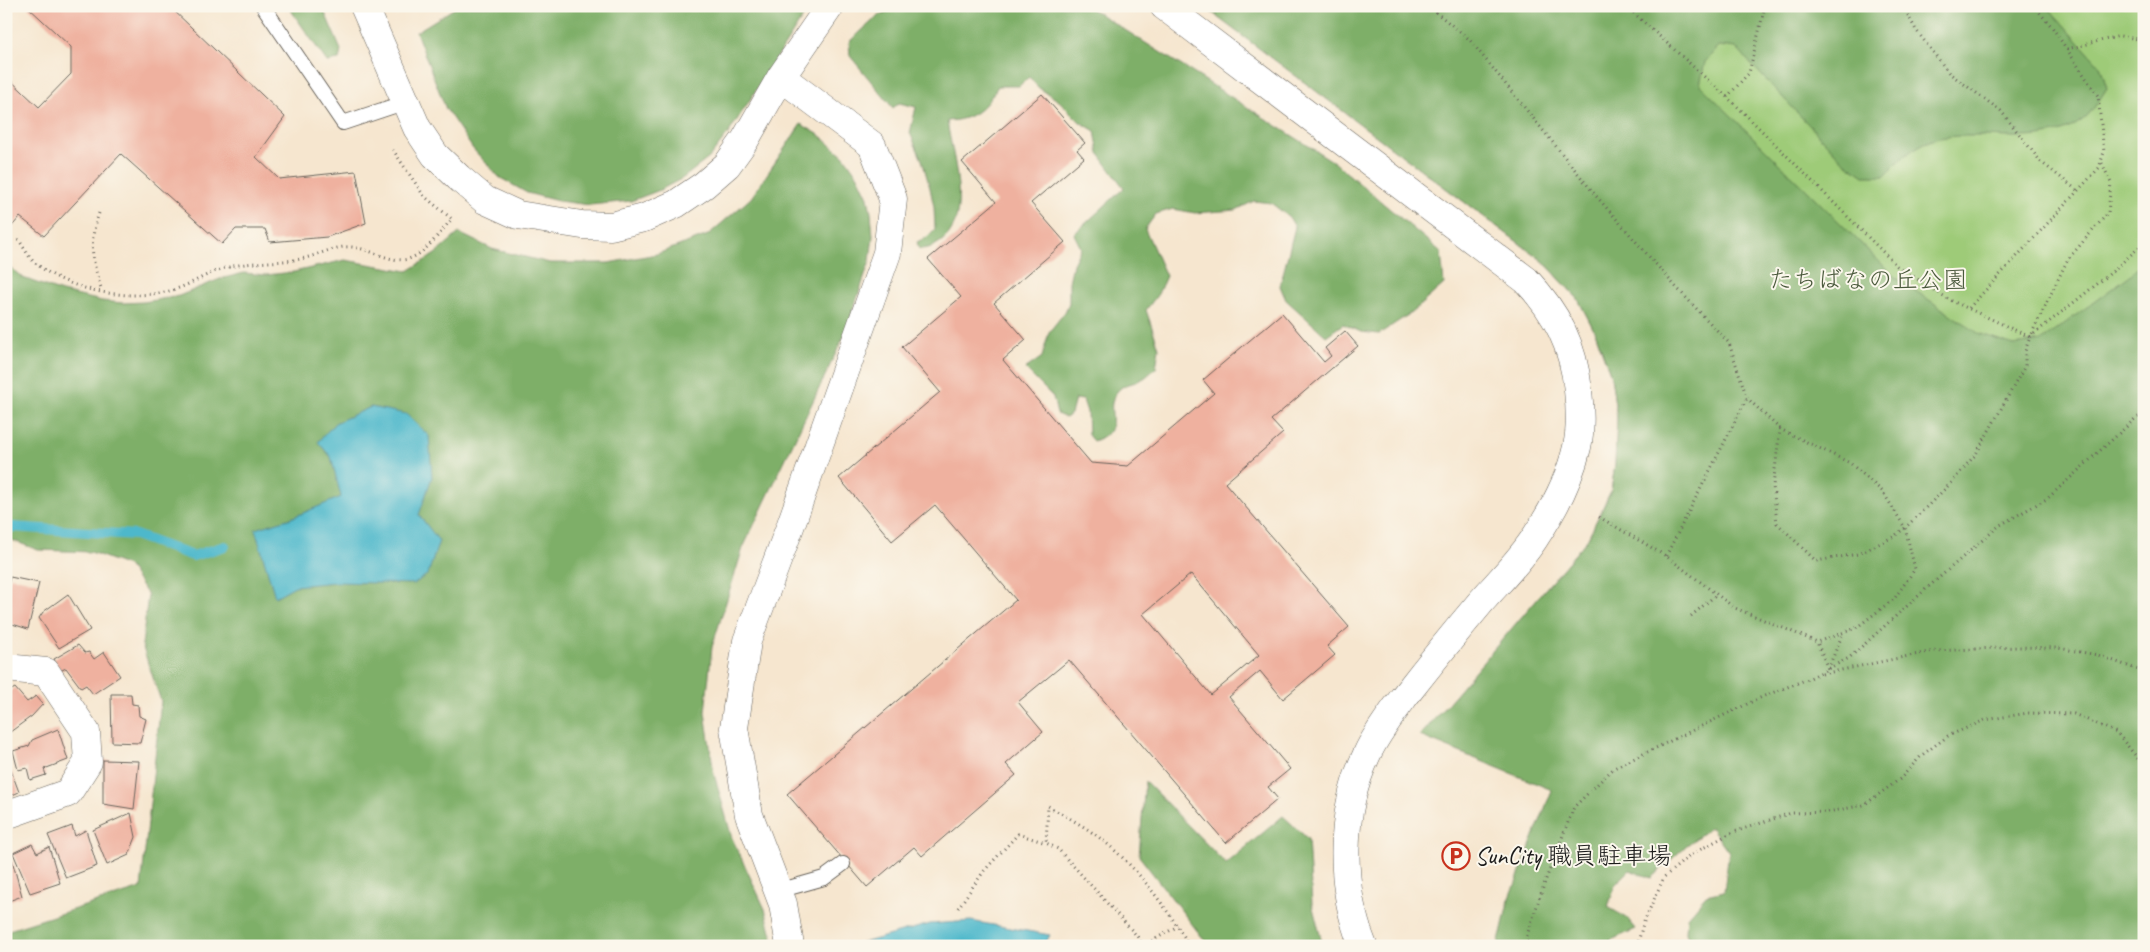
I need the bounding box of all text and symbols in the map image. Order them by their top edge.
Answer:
park label: たちばなの丘公園 [1768,264,1968,296]
place label: SunCity 職員駐車場 [1475,840,1672,872]
parking icon: SunCity 職員駐車場 [1441,841,1471,871]

